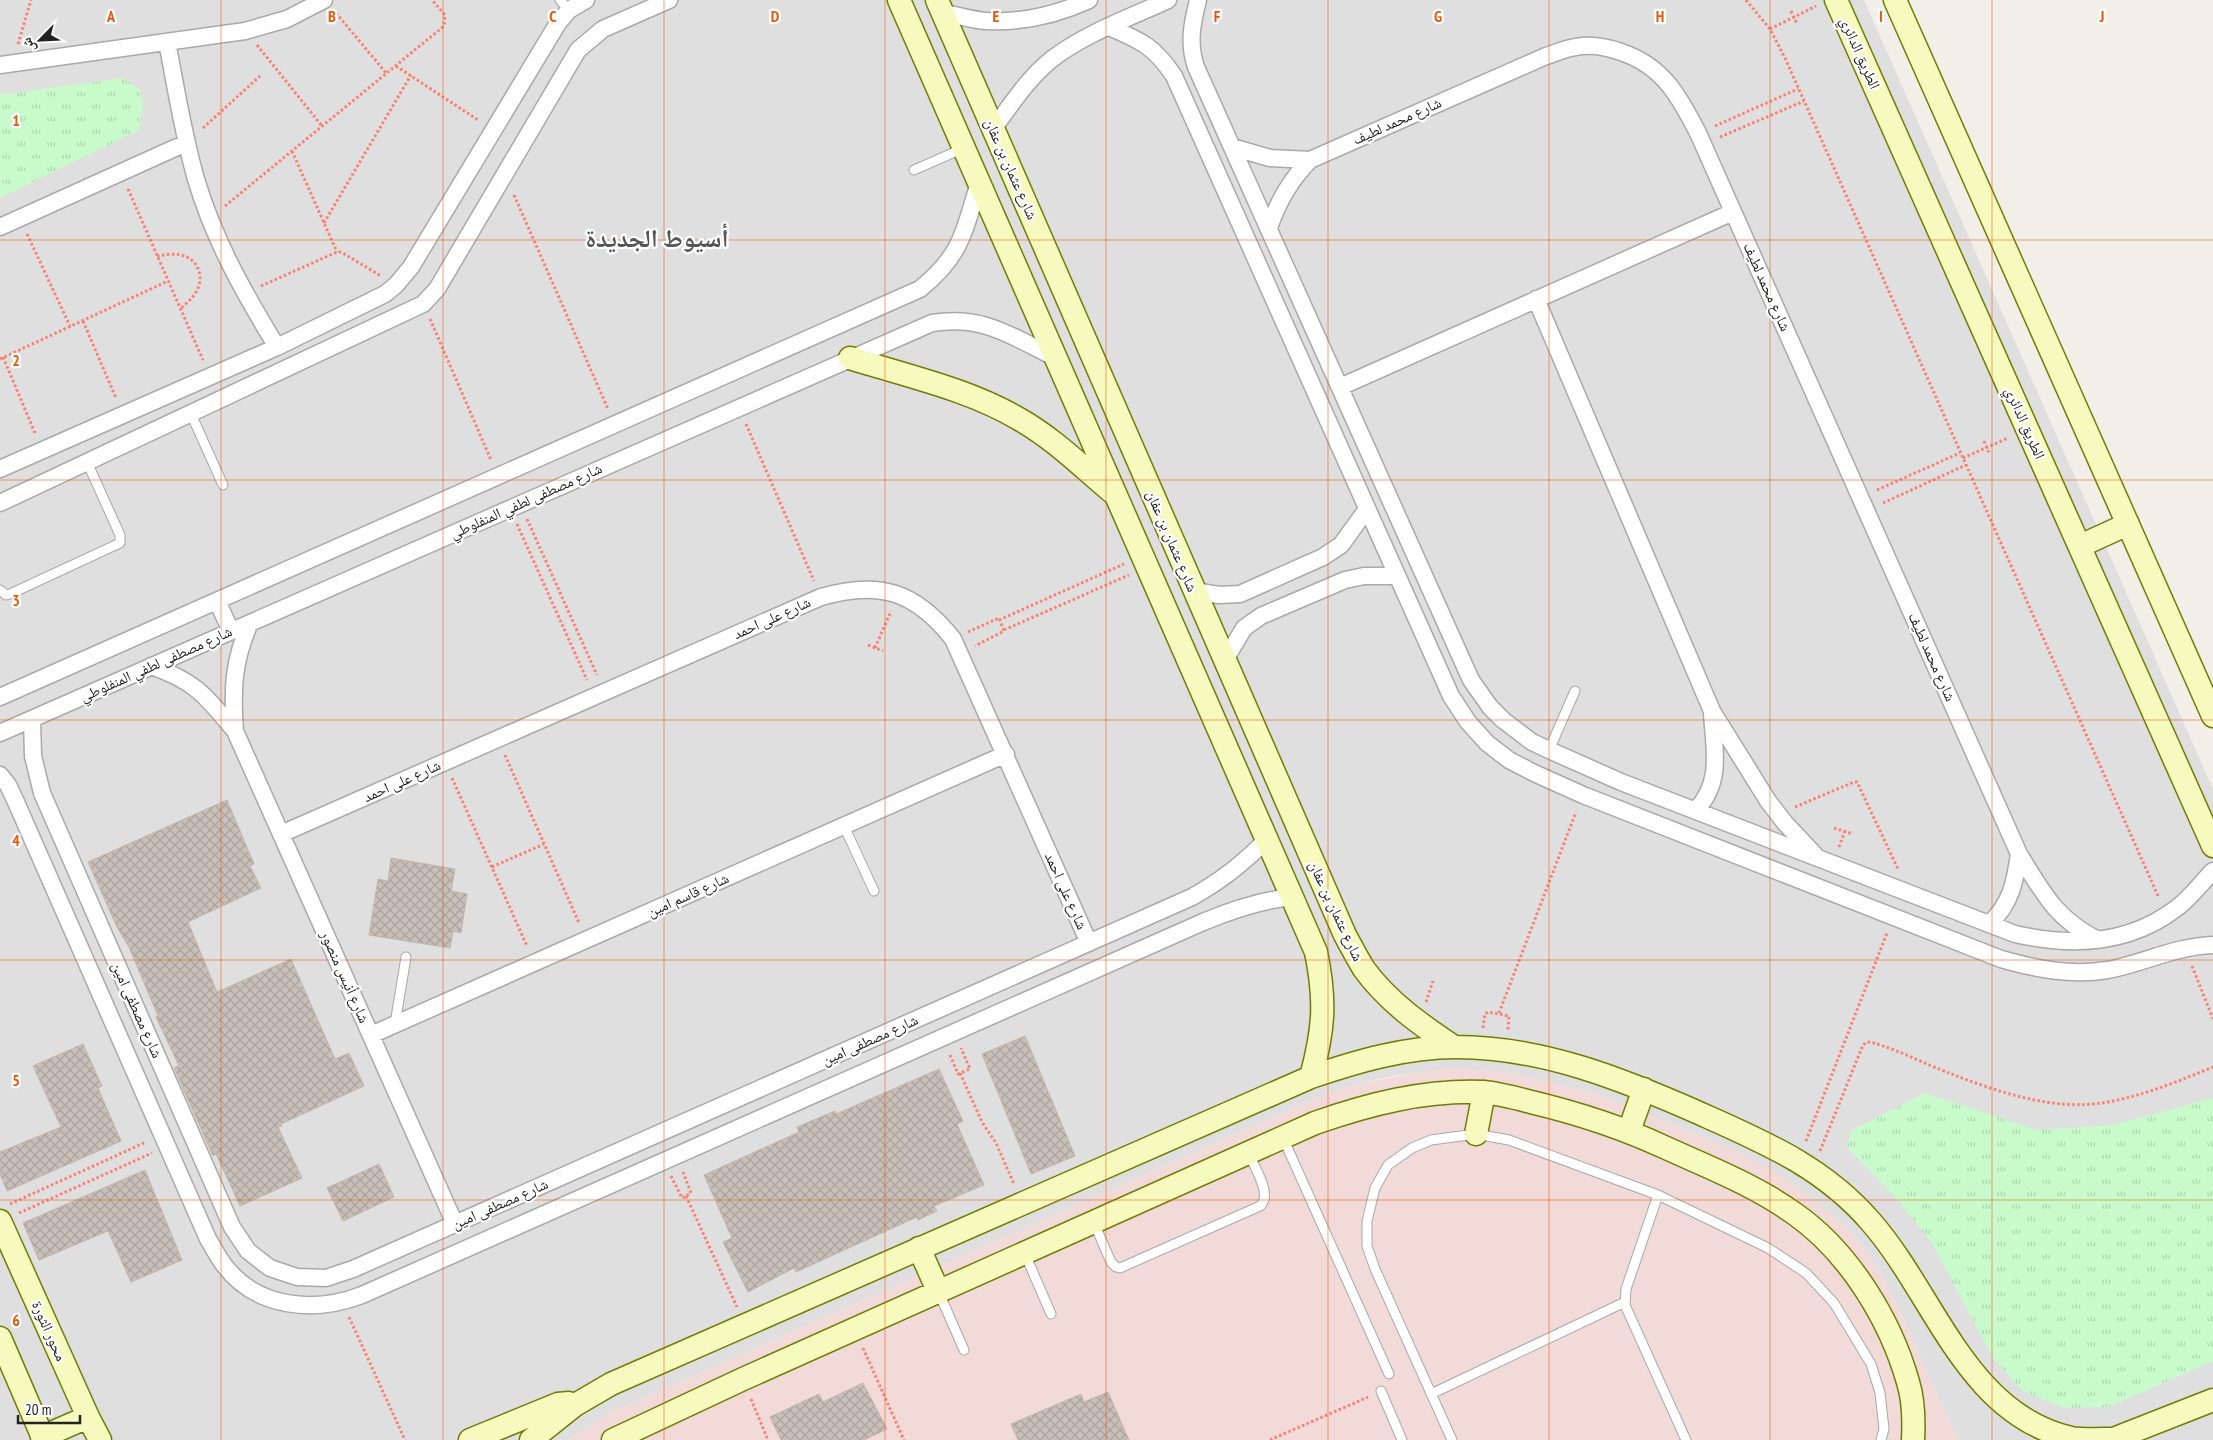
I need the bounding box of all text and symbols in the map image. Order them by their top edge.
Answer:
text: A [106,6,116,26]
text: B [328,6,336,26]
text: C [549,6,557,26]
text: D [771,6,780,26]
text: E [993,6,1000,26]
text: F [1214,6,1221,26]
text: G [1434,6,1442,26]
text: H [1656,6,1664,26]
text: I [1879,6,1883,26]
text: J [2099,6,2104,26]
street label: الطريق الدائري [1834,14,1885,93]
north arrow [15,15,65,65]
text: ش [17,35,39,56]
street label: شارع محمد لطيف [1349,92,1445,150]
text: 1 [12,110,20,130]
street label: شارع عثمان بن عفان [980,115,1042,223]
district label: أسيوط الجديدة [585,222,729,254]
street label: شارع محمد لطيف [1738,239,1796,335]
text: 2 [12,350,20,370]
street label: الطريق الدائري [1999,384,2050,463]
street label: شارع مصطفى لطفي المنفلوطي [447,458,606,545]
street label: شارع عثمان بن عفان [1142,487,1202,595]
text: 3 [12,590,20,610]
street label: شارع على احمد [730,592,814,644]
street label: شارع محمد لطيف [1903,609,1961,705]
street label: شارع مصطفى لطفي المنفلوطي [77,621,236,708]
street label: شارع على احمد [360,755,444,807]
text: 4 [12,830,20,850]
street label: شارع على احمد [1040,849,1092,933]
street label: شارع عثمان بن عفان [1304,858,1368,965]
street label: شارع قاسم امين [644,868,732,922]
street label: شارع أنيس منصور [315,927,374,1026]
street label: شارع مصطفى امين [107,959,167,1061]
street label: شارع مصطفى امين [819,1010,921,1070]
text: 5 [12,1070,20,1090]
street label: شارع مصطفى امين [449,1174,551,1234]
street label: محور الثورة [28,1298,71,1364]
text: 6 [12,1310,20,1330]
scale bar [18,1392,80,1424]
text: 20 m [25,1400,51,1419]

